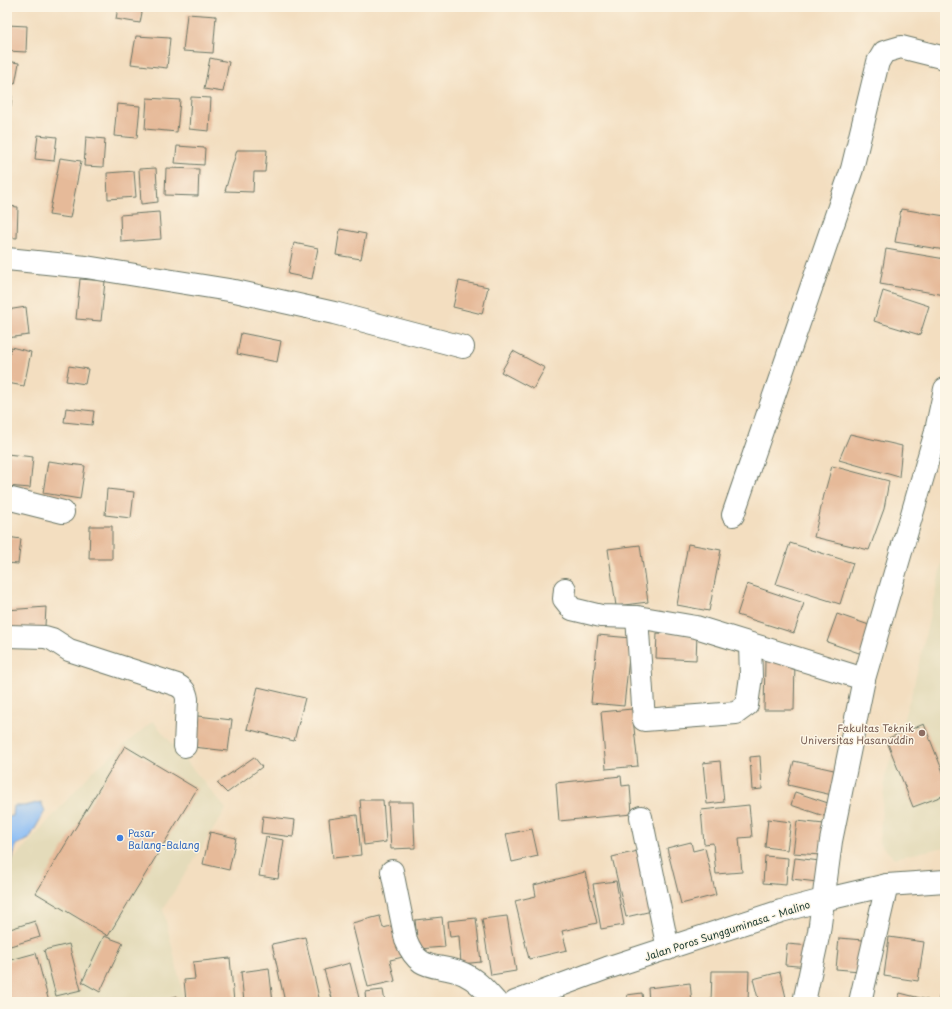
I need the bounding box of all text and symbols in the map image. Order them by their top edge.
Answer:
place label: Fakultas Teknik Universitas Hasanuddin [800,720,914,747]
marker: Fakultas Teknik Universitas Hasanuddin [917,728,927,738]
place label: Pasar Balang-Balang [128,825,200,852]
marker: Pasar Balang-Balang [115,833,125,843]
street label: Jalan Poros Sungguminasa - Malino [642,896,812,964]

